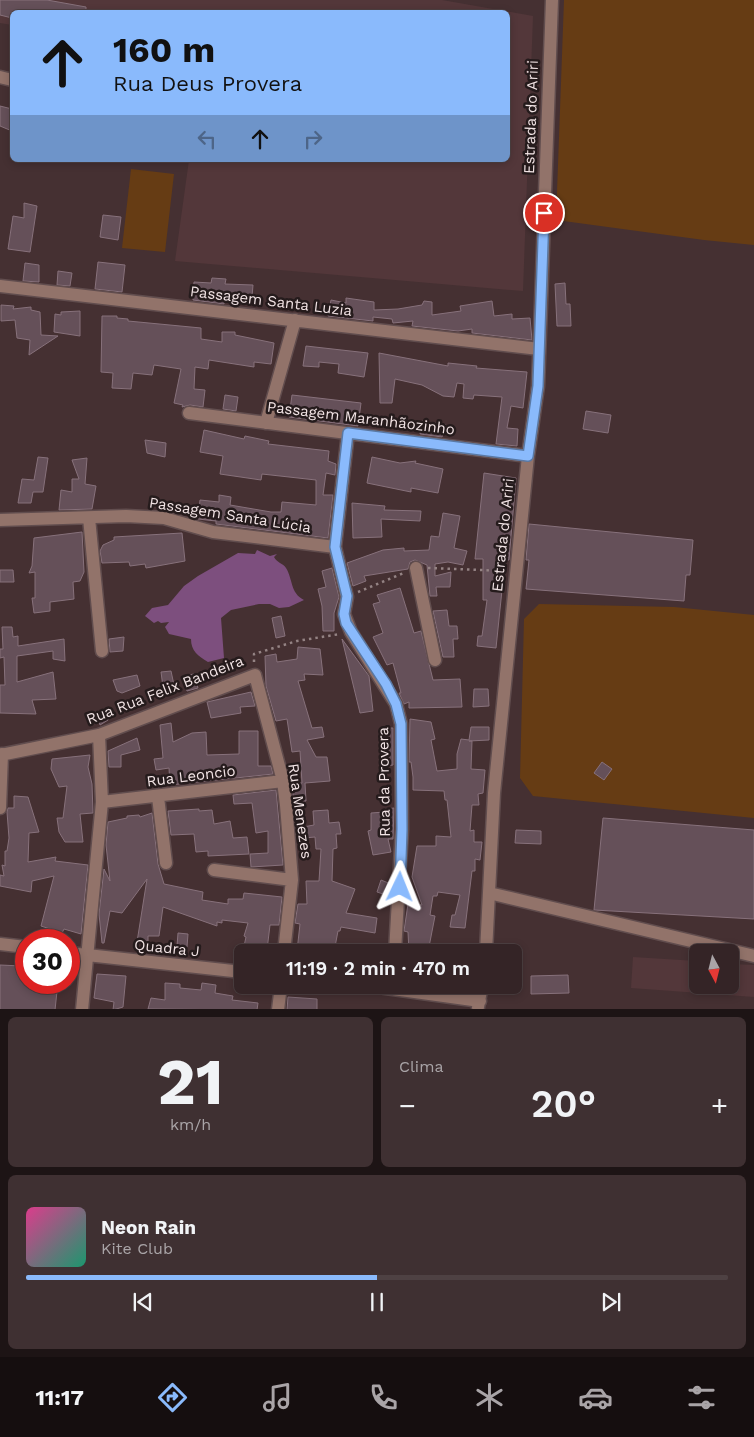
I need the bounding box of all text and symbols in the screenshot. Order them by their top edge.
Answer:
text: 160 m [113,29,215,71]
icon: ahead [30,30,95,95]
street label: Estrada do Ariri [520,60,542,174]
text: Rua Deus Provera [113,71,302,96]
icon: left [193,125,221,153]
icon: ahead [246,125,274,153]
icon: right [299,125,327,153]
pin [523,192,565,234]
icon: arrive [530,199,558,227]
street label: Passagem Santa Luzia [189,282,354,320]
street label: Passagem Maranhãozinho [266,398,456,438]
street label: Estrada do Ariri [488,477,518,593]
street label: Passagem Santa Lúcia [148,493,313,537]
street label: Rua Rua Felix Bandeira [84,651,247,728]
street label: Rua da Provera [374,726,394,837]
street label: Rua Leoncio [146,762,236,790]
street label: Rua Menezes [284,762,316,860]
position arrow [373,860,425,912]
speed limit sign: 30 [15,929,80,994]
street label: Quadra J [133,936,201,960]
north arrow [689,944,739,994]
map controls [689,944,739,994]
text: 11:19 · 2 min · 470 m [286,957,470,980]
text: 21 [157,1044,224,1120]
text: Clima [399,1057,443,1076]
text: 20° [531,1082,596,1126]
text: − [399,1089,416,1122]
text: + [711,1089,728,1122]
text: km/h [170,1115,211,1134]
text: Neon Rain [101,1216,196,1239]
text: Kite Club [101,1239,173,1258]
icon: previous [129,1288,157,1316]
icon: pause [363,1288,391,1316]
icon: next [597,1288,625,1316]
icon: directions [155,1380,190,1415]
icon: music [260,1380,295,1415]
icon: phone [366,1380,401,1415]
icon: climate [472,1380,507,1415]
icon: car [578,1380,613,1415]
icon: filters [684,1380,719,1415]
text: 11:17 [35,1385,84,1410]

